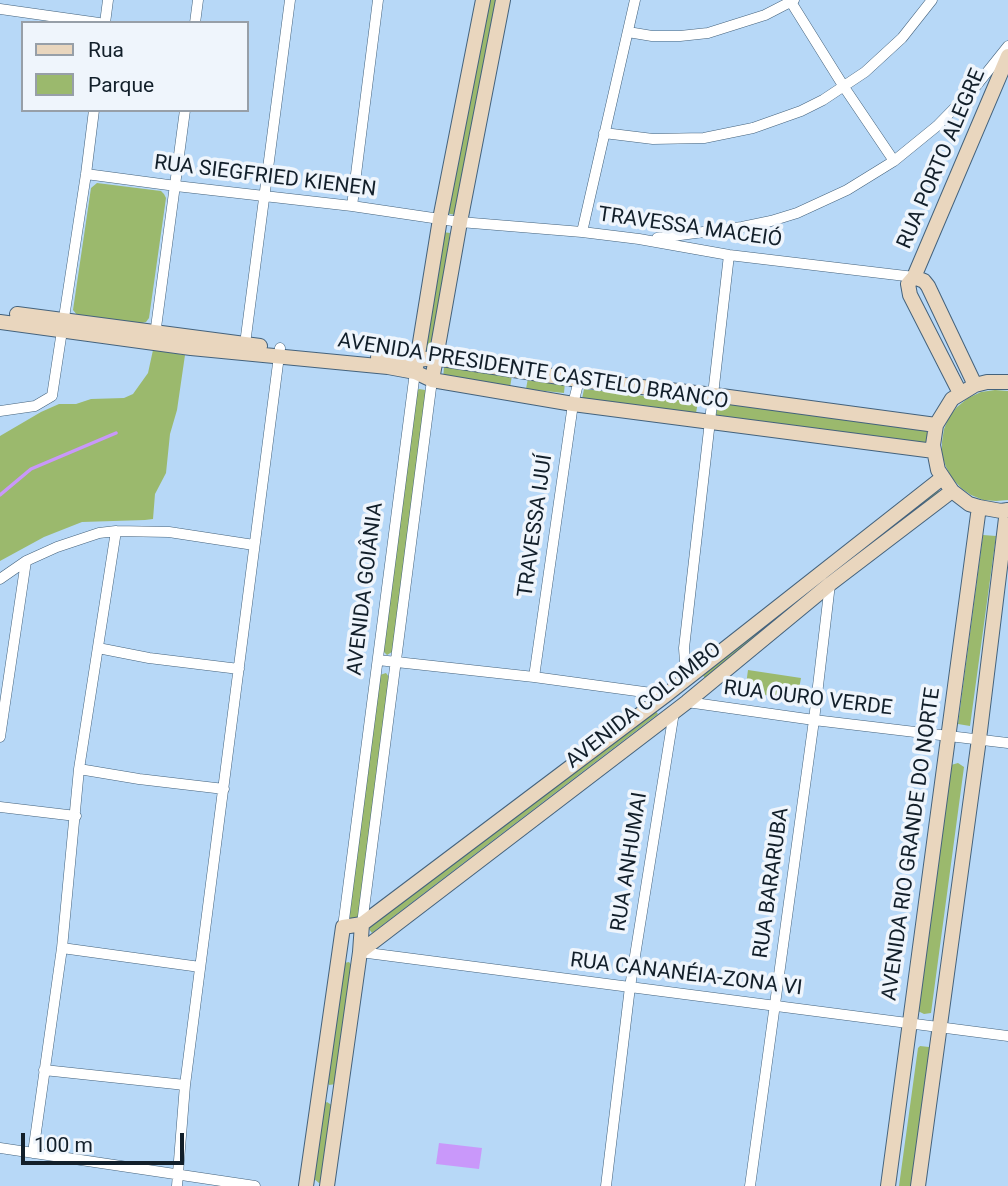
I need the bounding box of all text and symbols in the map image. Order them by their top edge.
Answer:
legend [21,21,248,112]
text: Rua [88,38,124,62]
street label: RUA PORTO ALEGRE [893,65,991,253]
text: Parque [88,73,154,97]
street label: RUA SIEGFRIED KIENEN [153,151,377,203]
street label: TRAVESSA MACEIÓ [596,203,784,253]
street label: AVENIDA PRESIDENTE CASTELO BRANCO [336,329,730,415]
street label: TRAVESSA IJUÍ [513,453,559,599]
street label: AVENIDA GOIÂNIA [343,501,389,677]
street label: AVENIDA COLOMBO [561,637,727,775]
street label: RUA OURO VERDE [722,676,894,722]
street label: AVENIDA RIO GRANDE DO NORTE [878,686,946,1002]
street label: RUA ANHUMAI [607,791,653,933]
street label: RUA BARARUBA [749,806,795,960]
street label: RUA CANANÉIA-ZONA VI [568,948,804,1002]
scale bar [24,1120,187,1164]
text: 100 m [34,1133,93,1157]

